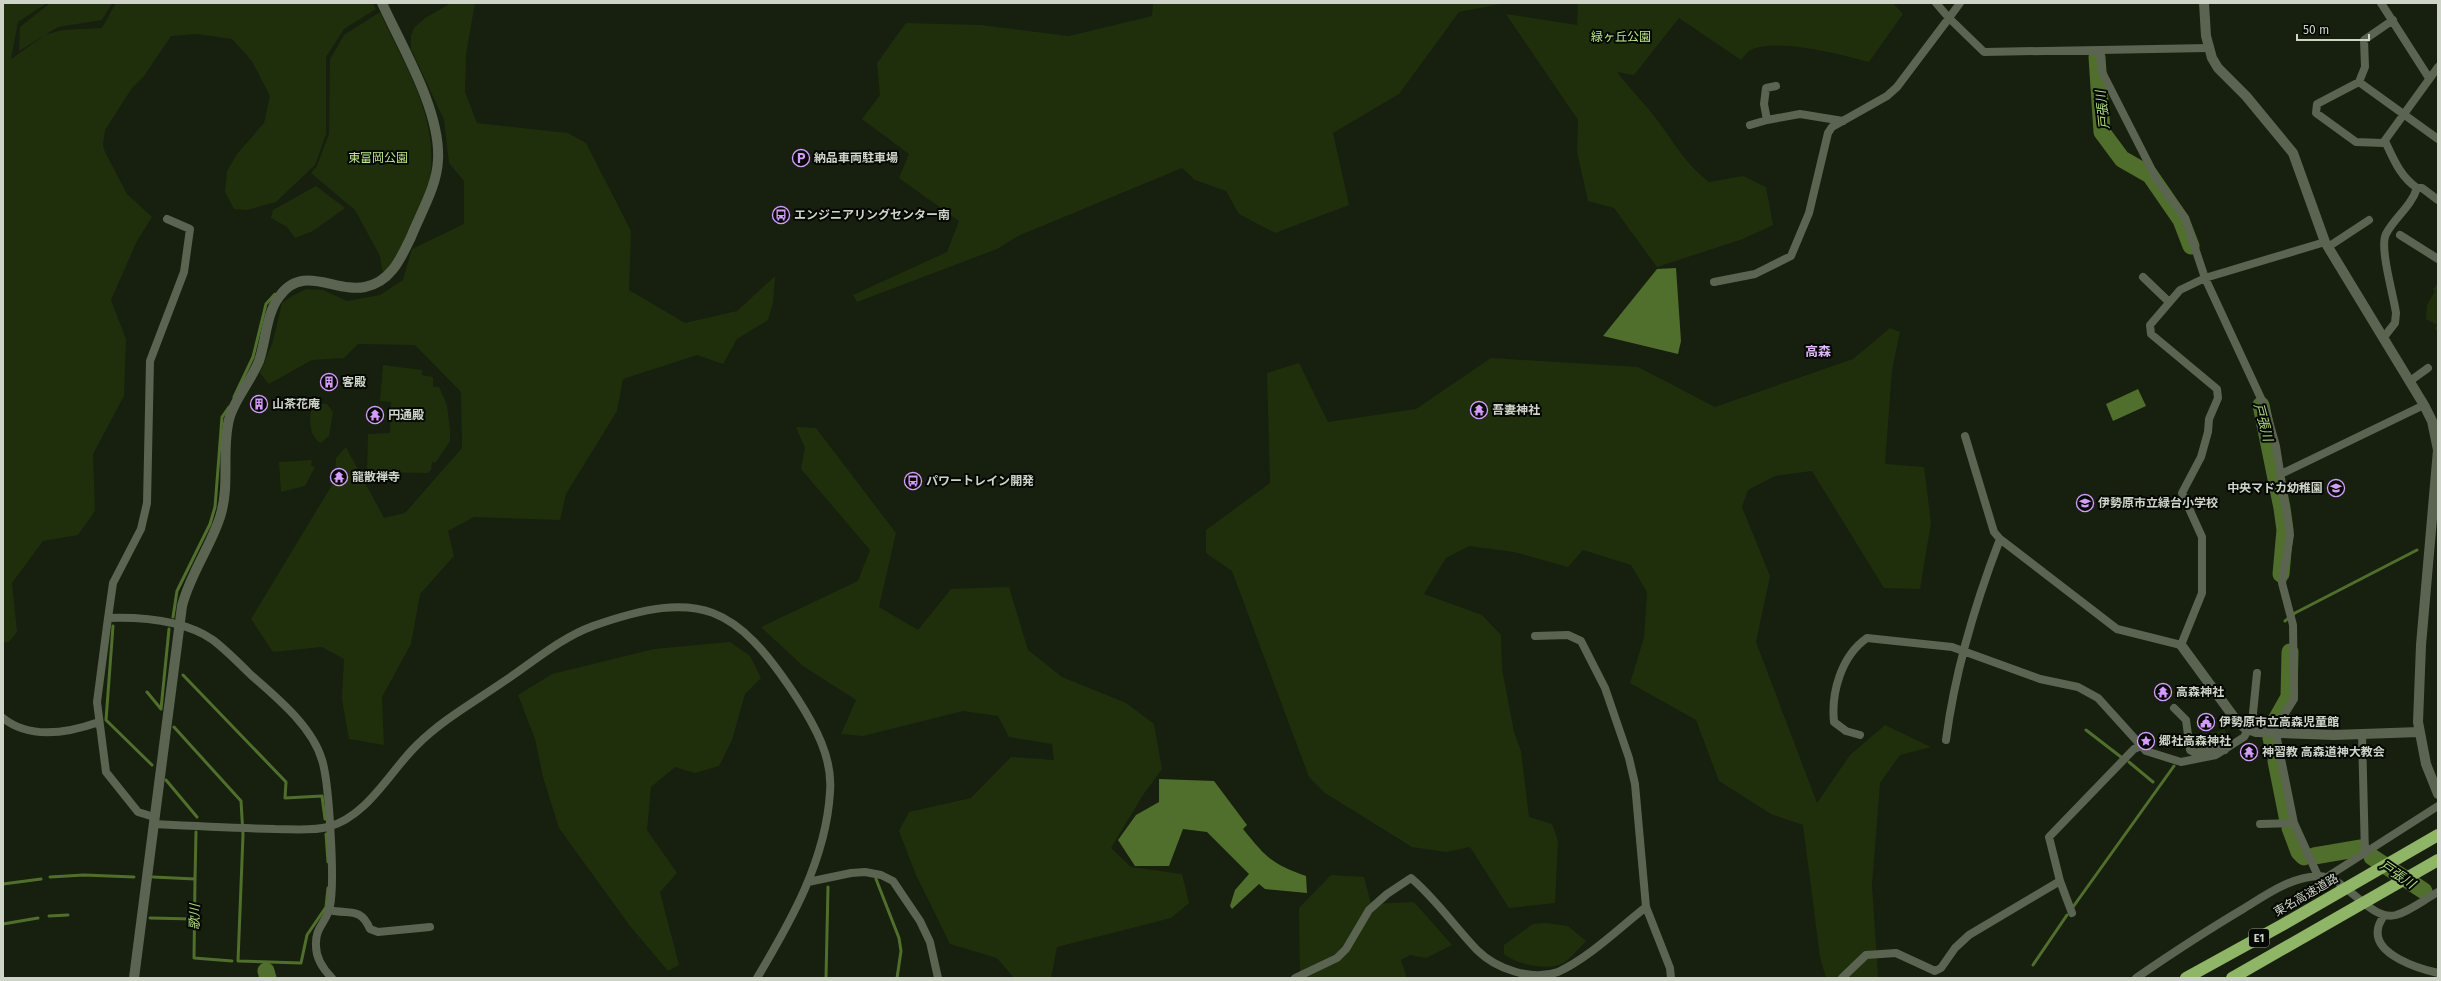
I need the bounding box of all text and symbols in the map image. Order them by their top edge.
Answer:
scale bar [2297,16,2369,42]
text: 50 m [2303,23,2329,37]
park label: 緑ヶ丘公園 [1591,30,1651,44]
water label: 戸張川 [2093,88,2112,130]
parking icon: 納品車両駐車場 [791,148,811,168]
park label: 東富岡公園 [348,151,408,165]
place label: 納品車両駐車場 [814,151,898,165]
bus stop icon: エンジニアリングセンター南 [771,205,791,225]
place label: エンジニアリングセンター南 [794,208,950,222]
district label: 高森 [1805,344,1831,359]
building icon: 客殿 [319,372,339,392]
place label: 客殿 [342,375,366,389]
building icon: 山茶花庵 [249,394,269,414]
place label: 山茶花庵 [272,397,320,411]
temple icon: 吾妻神社 [1469,400,1489,420]
water label: 戸張川 [2251,401,2276,445]
place label: 吾妻神社 [1492,403,1540,417]
temple icon: 円通殿 [365,405,385,425]
place label: 円通殿 [388,408,424,422]
temple icon: 龍散禅寺 [329,467,349,487]
place label: 龍散禅寺 [352,470,400,484]
bus stop icon: パワートレイン開発 [903,471,923,491]
place label: パワートレイン開発 [926,474,1034,488]
school or university icon: 中央マドカ幼稚園 [2326,478,2346,498]
place label: 中央マドカ幼稚園 [2227,481,2323,495]
school or university icon: 伊勢原市立緑台小学校 [2075,493,2095,513]
place label: 伊勢原市立緑台小学校 [2098,496,2218,510]
temple icon: 高森神社 [2153,682,2173,702]
place label: 高森神社 [2176,685,2224,699]
public building icon: 伊勢原市立高森児童館 [2196,712,2216,732]
place label: 伊勢原市立高森児童館 [2219,715,2339,729]
place icon: 郷社高森神社 [2136,731,2156,751]
place label: 郷社高森神社 [2159,734,2231,748]
temple icon: 神習教 高森道神大教会 [2239,742,2259,762]
place label: 神習教 高森道神大教会 [2262,745,2385,759]
water label: 戸張川 [2377,857,2420,893]
street label: 東名高速道路 [2271,871,2341,919]
water label: 歌川 [187,902,202,930]
road number: E1 [2249,929,2269,947]

